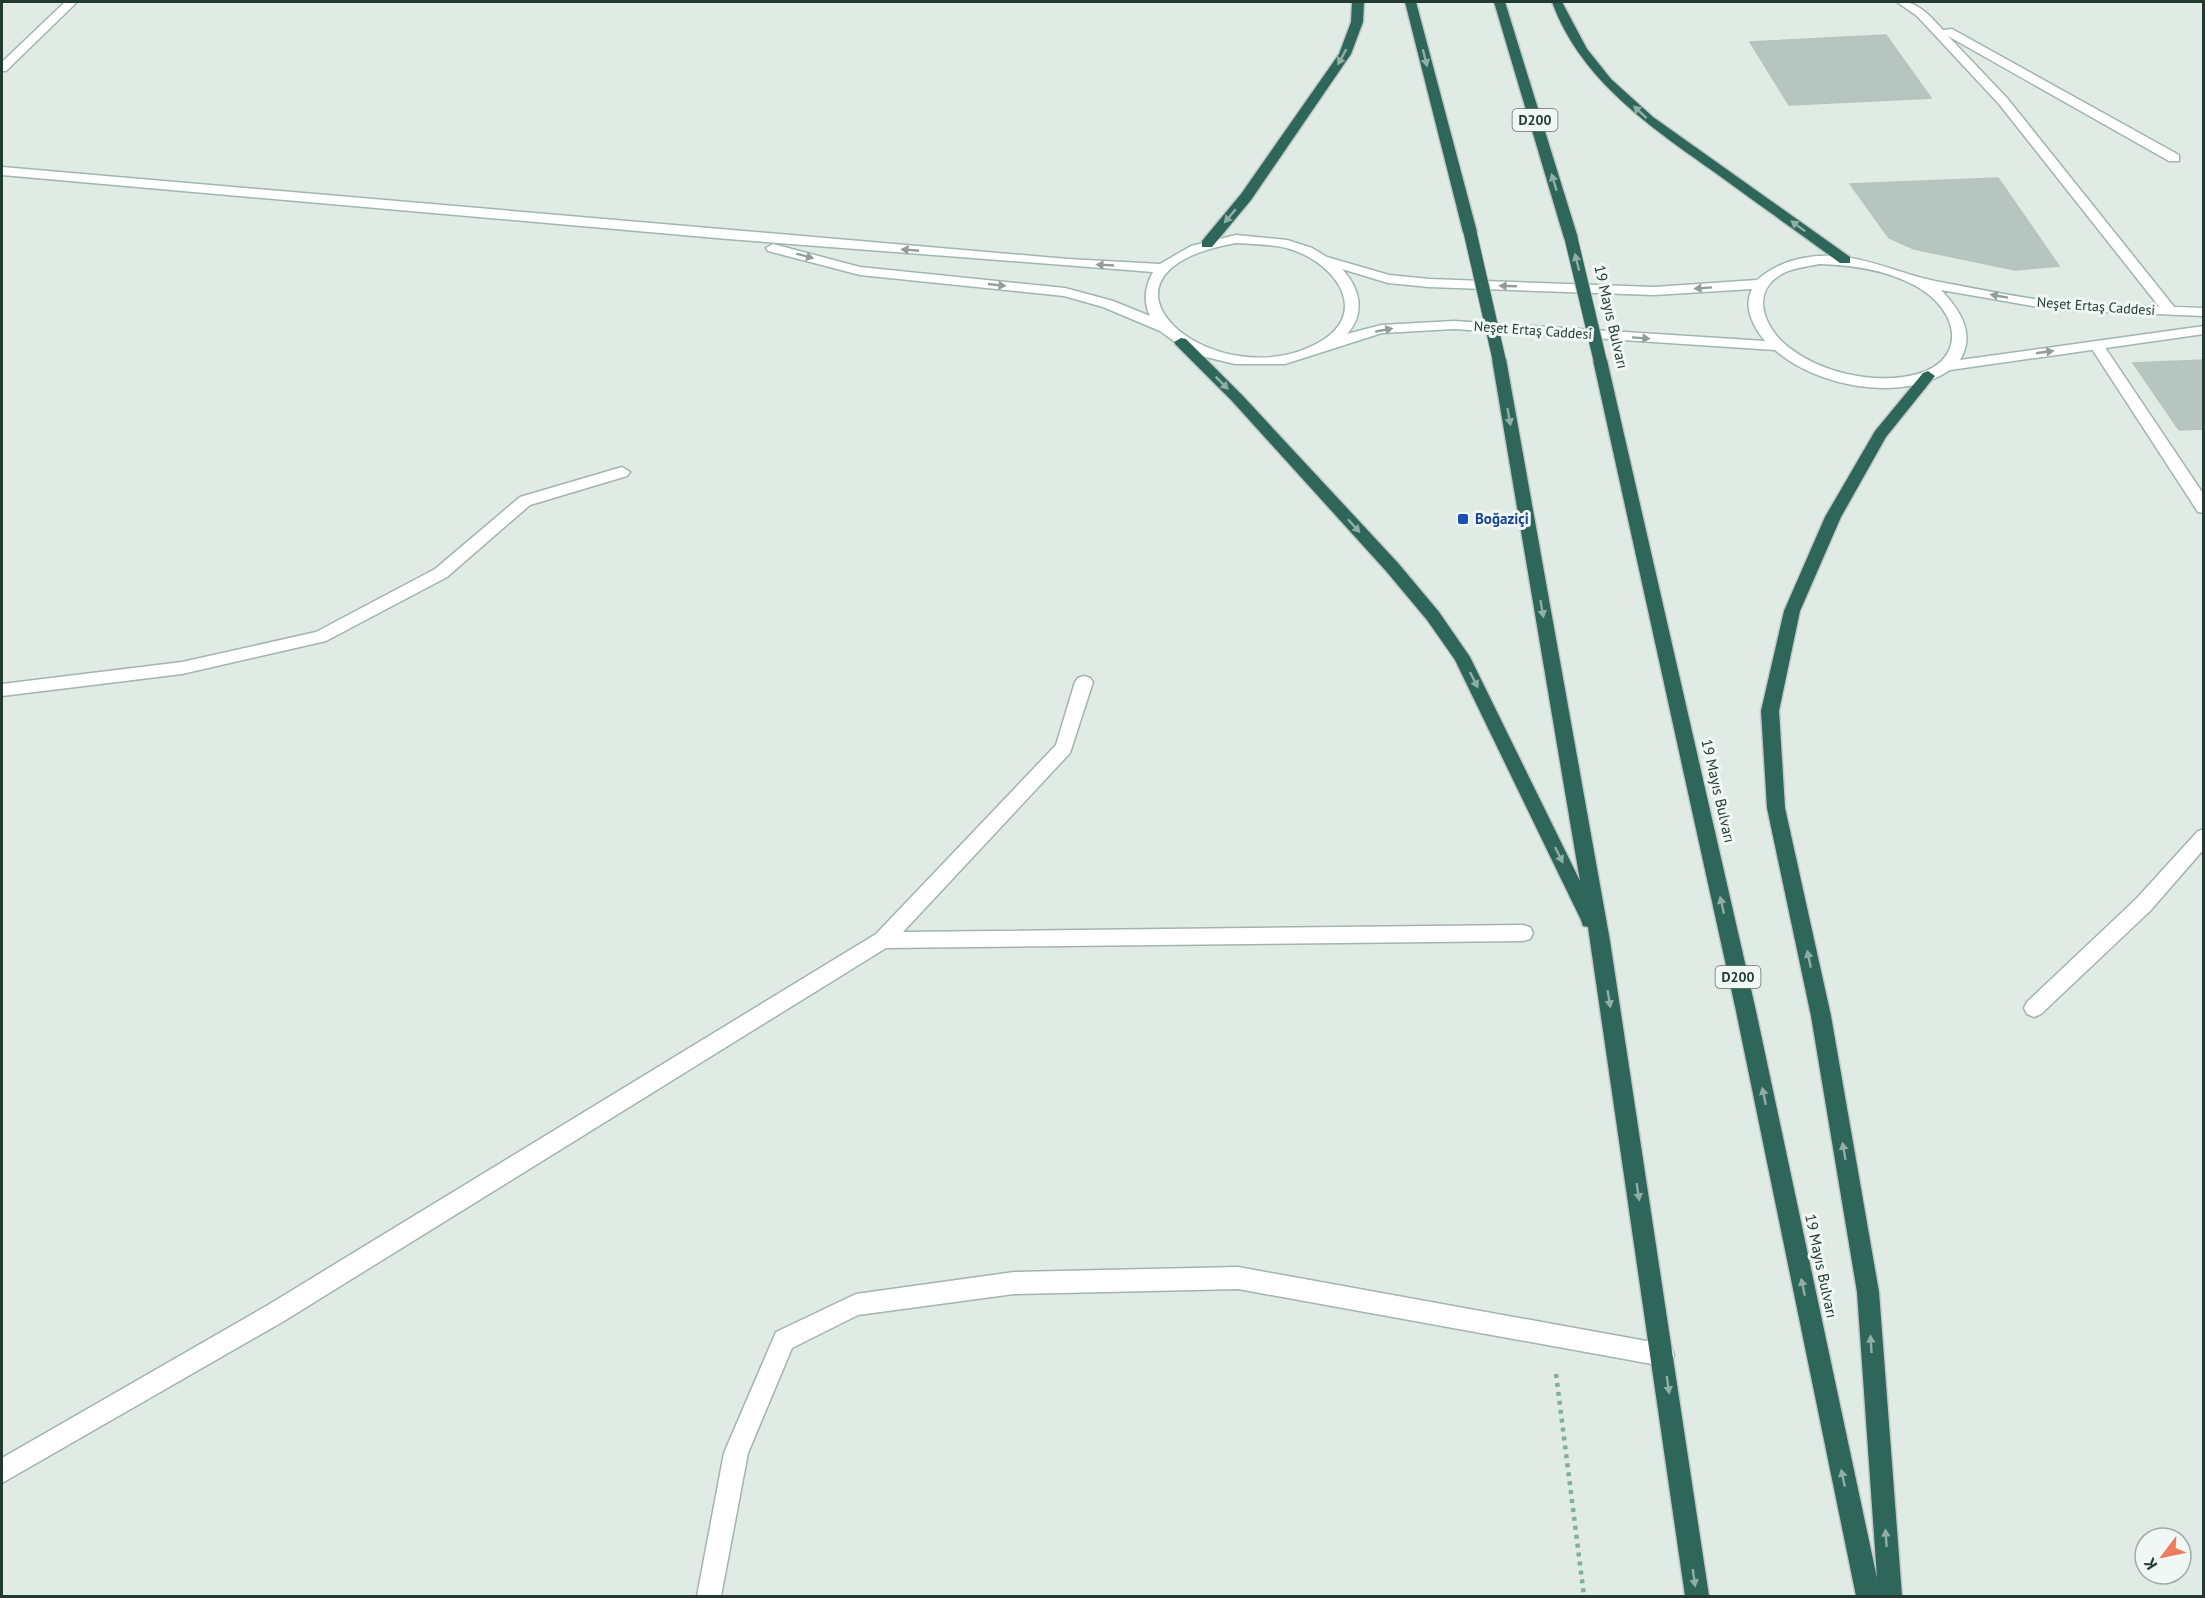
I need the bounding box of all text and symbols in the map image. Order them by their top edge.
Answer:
one-way arrow [1337,49,1347,66]
one-way arrow [1421,49,1430,67]
one-way arrow [1633,106,1648,119]
road number: D200 [1512,109,1558,131]
one-way arrow [1549,173,1558,191]
one-way arrow [1224,208,1237,223]
one-way arrow [1791,220,1807,232]
one-way arrow [901,245,920,255]
one-way arrow [796,252,814,261]
one-way arrow [1571,253,1581,271]
one-way arrow [1095,260,1114,269]
street label: 19 Mayıs Bulvarı [1590,263,1633,371]
one-way arrow [988,280,1007,290]
one-way arrow [1499,281,1518,291]
one-way arrow [1694,283,1713,293]
one-way arrow [1989,291,2008,300]
street label: Neşet Ertaş Caddesi [2036,293,2156,319]
street label: Neşet Ertaş Caddesi [1473,317,1593,343]
one-way arrow [1374,325,1393,334]
one-way arrow [1631,333,1650,343]
one-way arrow [2036,347,2055,356]
one-way arrow [1215,375,1229,389]
one-way arrow [1504,407,1513,426]
place label: Boğaziçi [1475,509,1529,528]
marker: Boğaziçi [1456,512,1470,526]
one-way arrow [1347,519,1361,534]
one-way arrow [1538,599,1547,618]
one-way arrow [1469,671,1479,688]
street label: 19 Mayıs Bulvarı [1697,737,1740,845]
one-way arrow [1554,847,1563,864]
one-way arrow [1717,896,1726,915]
one-way arrow [1804,949,1813,968]
road number: D200 [1716,966,1760,988]
one-way arrow [1604,990,1613,1009]
one-way arrow [1758,1087,1768,1105]
one-way arrow [1839,1141,1848,1160]
one-way arrow [1634,1183,1643,1202]
street label: 19 Mayıs Bulvarı [1801,1212,1842,1320]
one-way arrow [1798,1277,1808,1296]
one-way arrow [1867,1334,1876,1353]
one-way arrow [1663,1375,1672,1394]
one-way arrow [1838,1468,1848,1487]
north arrow [2133,1526,2193,1586]
one-way arrow [1881,1529,1890,1548]
text: K [2139,1554,2161,1573]
one-way arrow [1690,1569,1699,1588]

